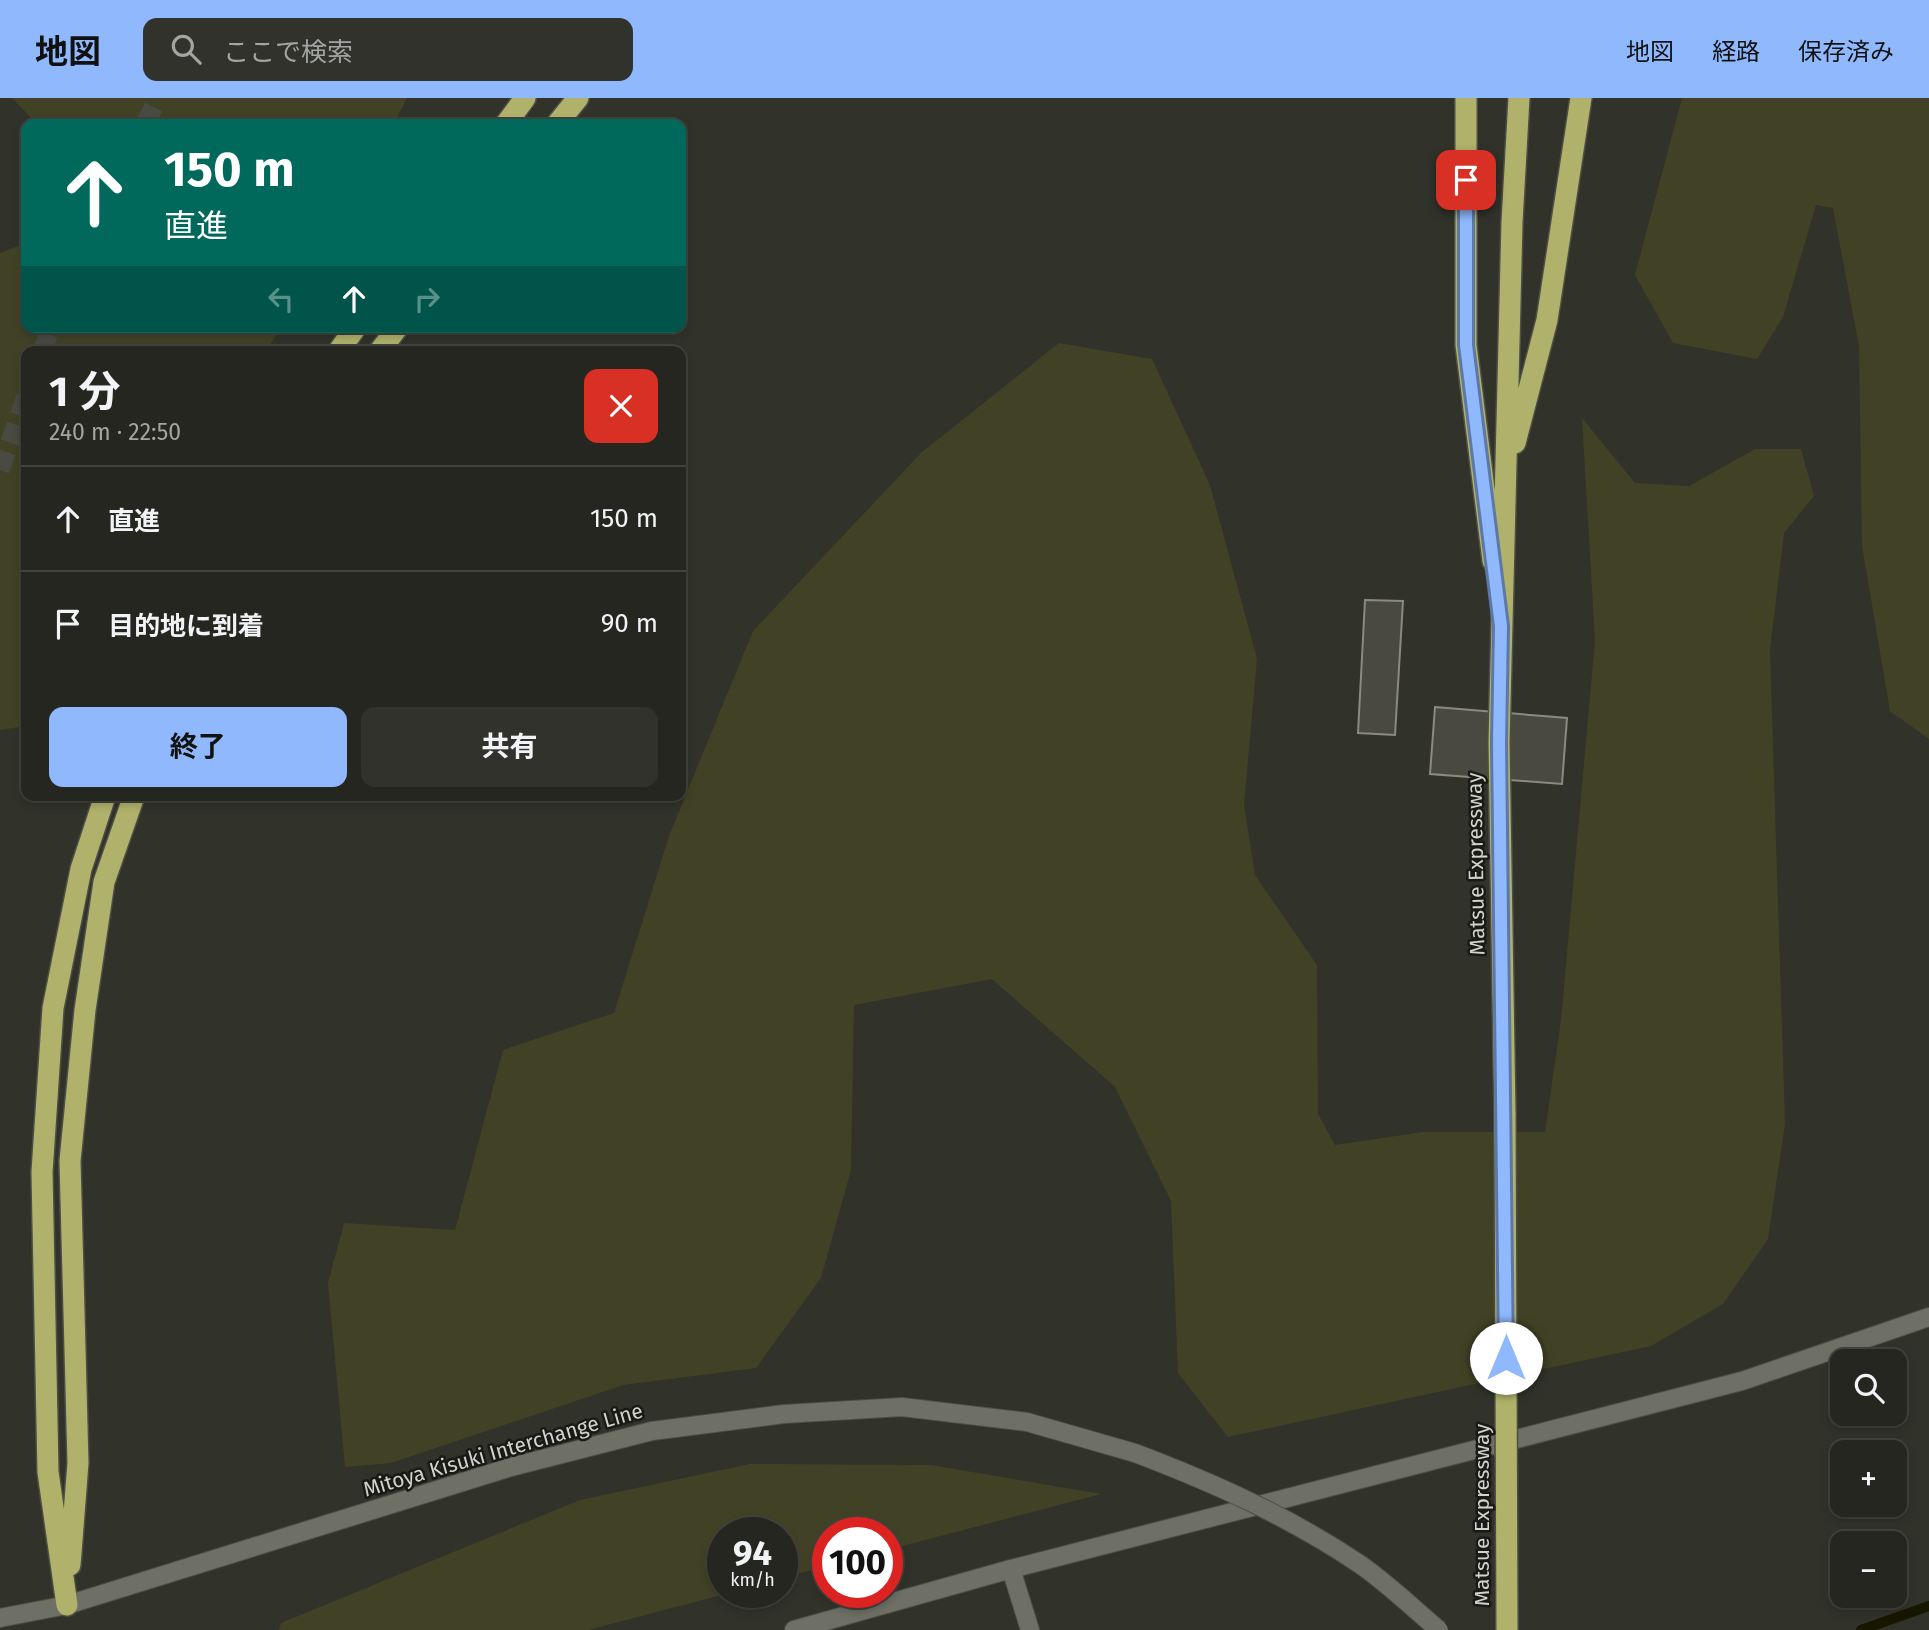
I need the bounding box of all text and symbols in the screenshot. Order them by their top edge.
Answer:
search box [143,18,633,81]
icon: search [167,30,205,68]
text: 地図 [35,32,101,72]
text: ここで検索 [223,37,353,68]
text: 地図 [1626,38,1674,66]
text: 経路 [1712,38,1760,66]
text: 保存済み [1798,38,1894,66]
text: 150 m [164,140,295,199]
icon: ahead [49,147,140,238]
pin [1436,150,1496,210]
icon: arrive [1447,161,1485,199]
text: 直進 [164,207,228,245]
icon: left [262,280,300,318]
icon: ahead [335,280,373,318]
icon: right [408,280,446,318]
text: 1 分 [49,367,120,417]
button: close [584,369,658,443]
text: 240 m · 22:50 [49,418,181,446]
icon: ahead [49,500,87,538]
text: 150 m [590,503,658,534]
text: 直進 [108,506,160,537]
icon: arrive [49,605,87,643]
text: 90 m [601,608,658,639]
text: 目的地に到着 [108,611,264,642]
button: 終了 [49,707,347,787]
button: 共有 [361,707,658,787]
street label: Matsue Expressway [1461,772,1491,956]
position arrow [1469,1321,1543,1395]
map controls [1830,1349,1907,1608]
button: search [1830,1349,1907,1426]
street label: Mitoya Kisuki Interchange Line [360,1398,646,1502]
street label: Matsue Expressway [1469,1423,1495,1606]
button: + [1830,1440,1907,1517]
speed limit sign: 100 [812,1517,903,1608]
button: − [1830,1531,1907,1608]
text: 94 [733,1532,772,1574]
text: km/h [730,1569,775,1591]

